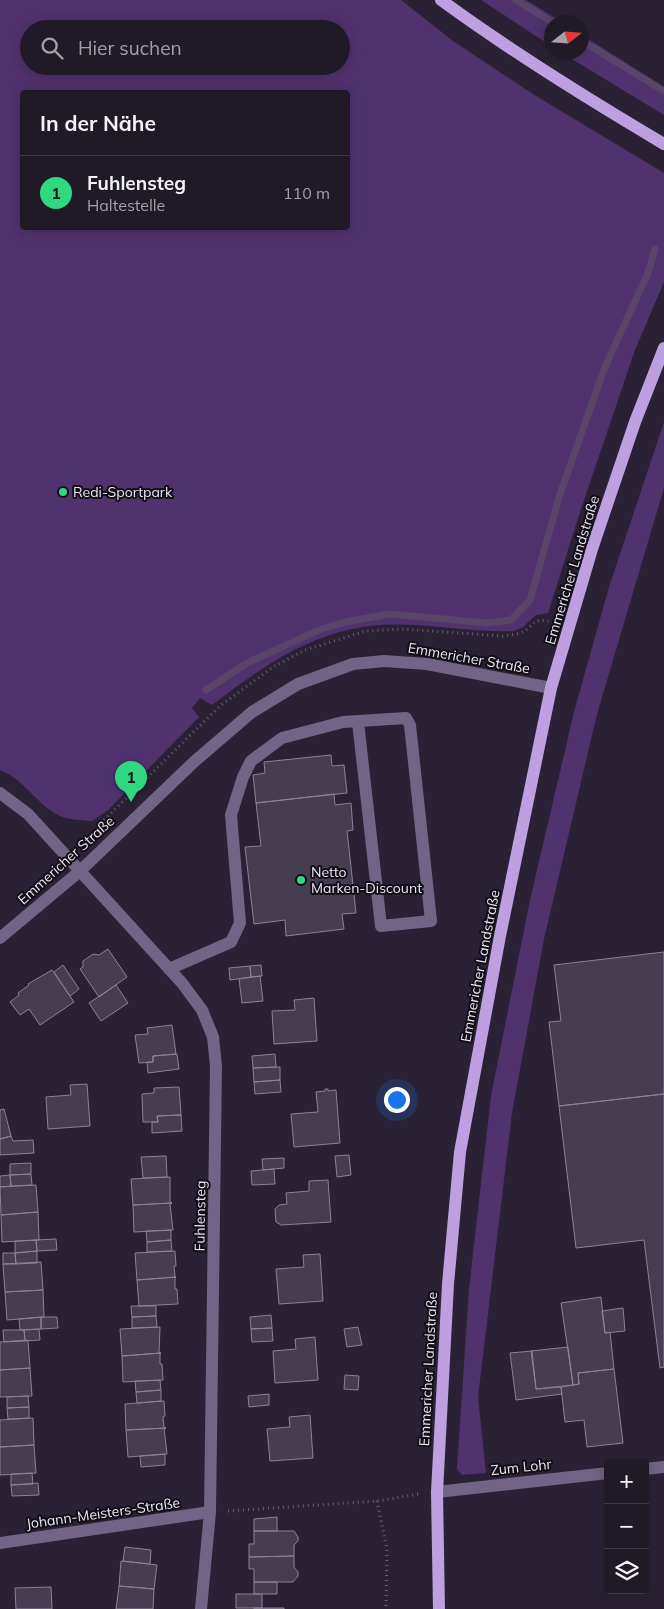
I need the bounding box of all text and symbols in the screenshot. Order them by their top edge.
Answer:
north arrow [544,15,589,60]
search box [20,20,350,75]
icon: search [38,34,66,62]
text: Hier suchen [78,36,182,60]
text: In der Nähe [40,110,156,136]
text: Fuhlensteg [87,171,186,195]
text: 1 [51,183,61,203]
text: 110 m [283,183,330,203]
text: Haltestelle [87,195,165,215]
place label: Redi-Sportpark [73,483,173,501]
marker: Redi-Sportpark [57,486,69,498]
street label: Emmericher Landstraße [541,493,603,647]
street label: Emmericher Straße [406,638,532,678]
pin: 1 [115,761,147,802]
street label: Emmericher Straße [14,812,118,908]
place label: Netto Marken-Discount [311,863,422,897]
marker: Netto Marken-Discount [295,874,307,886]
street label: Emmericher Landstraße [456,888,504,1044]
your location [384,1087,410,1113]
street label: Fuhlensteg [190,1180,210,1252]
street label: Emmericher Landstraße [415,1291,441,1447]
street label: Zum Lohr [490,1455,553,1479]
map controls [604,1459,649,1594]
button: + [604,1459,649,1504]
street label: Johann-Meisters-Straße [25,1493,181,1533]
button: − [604,1504,649,1549]
button: layers [604,1549,649,1594]

